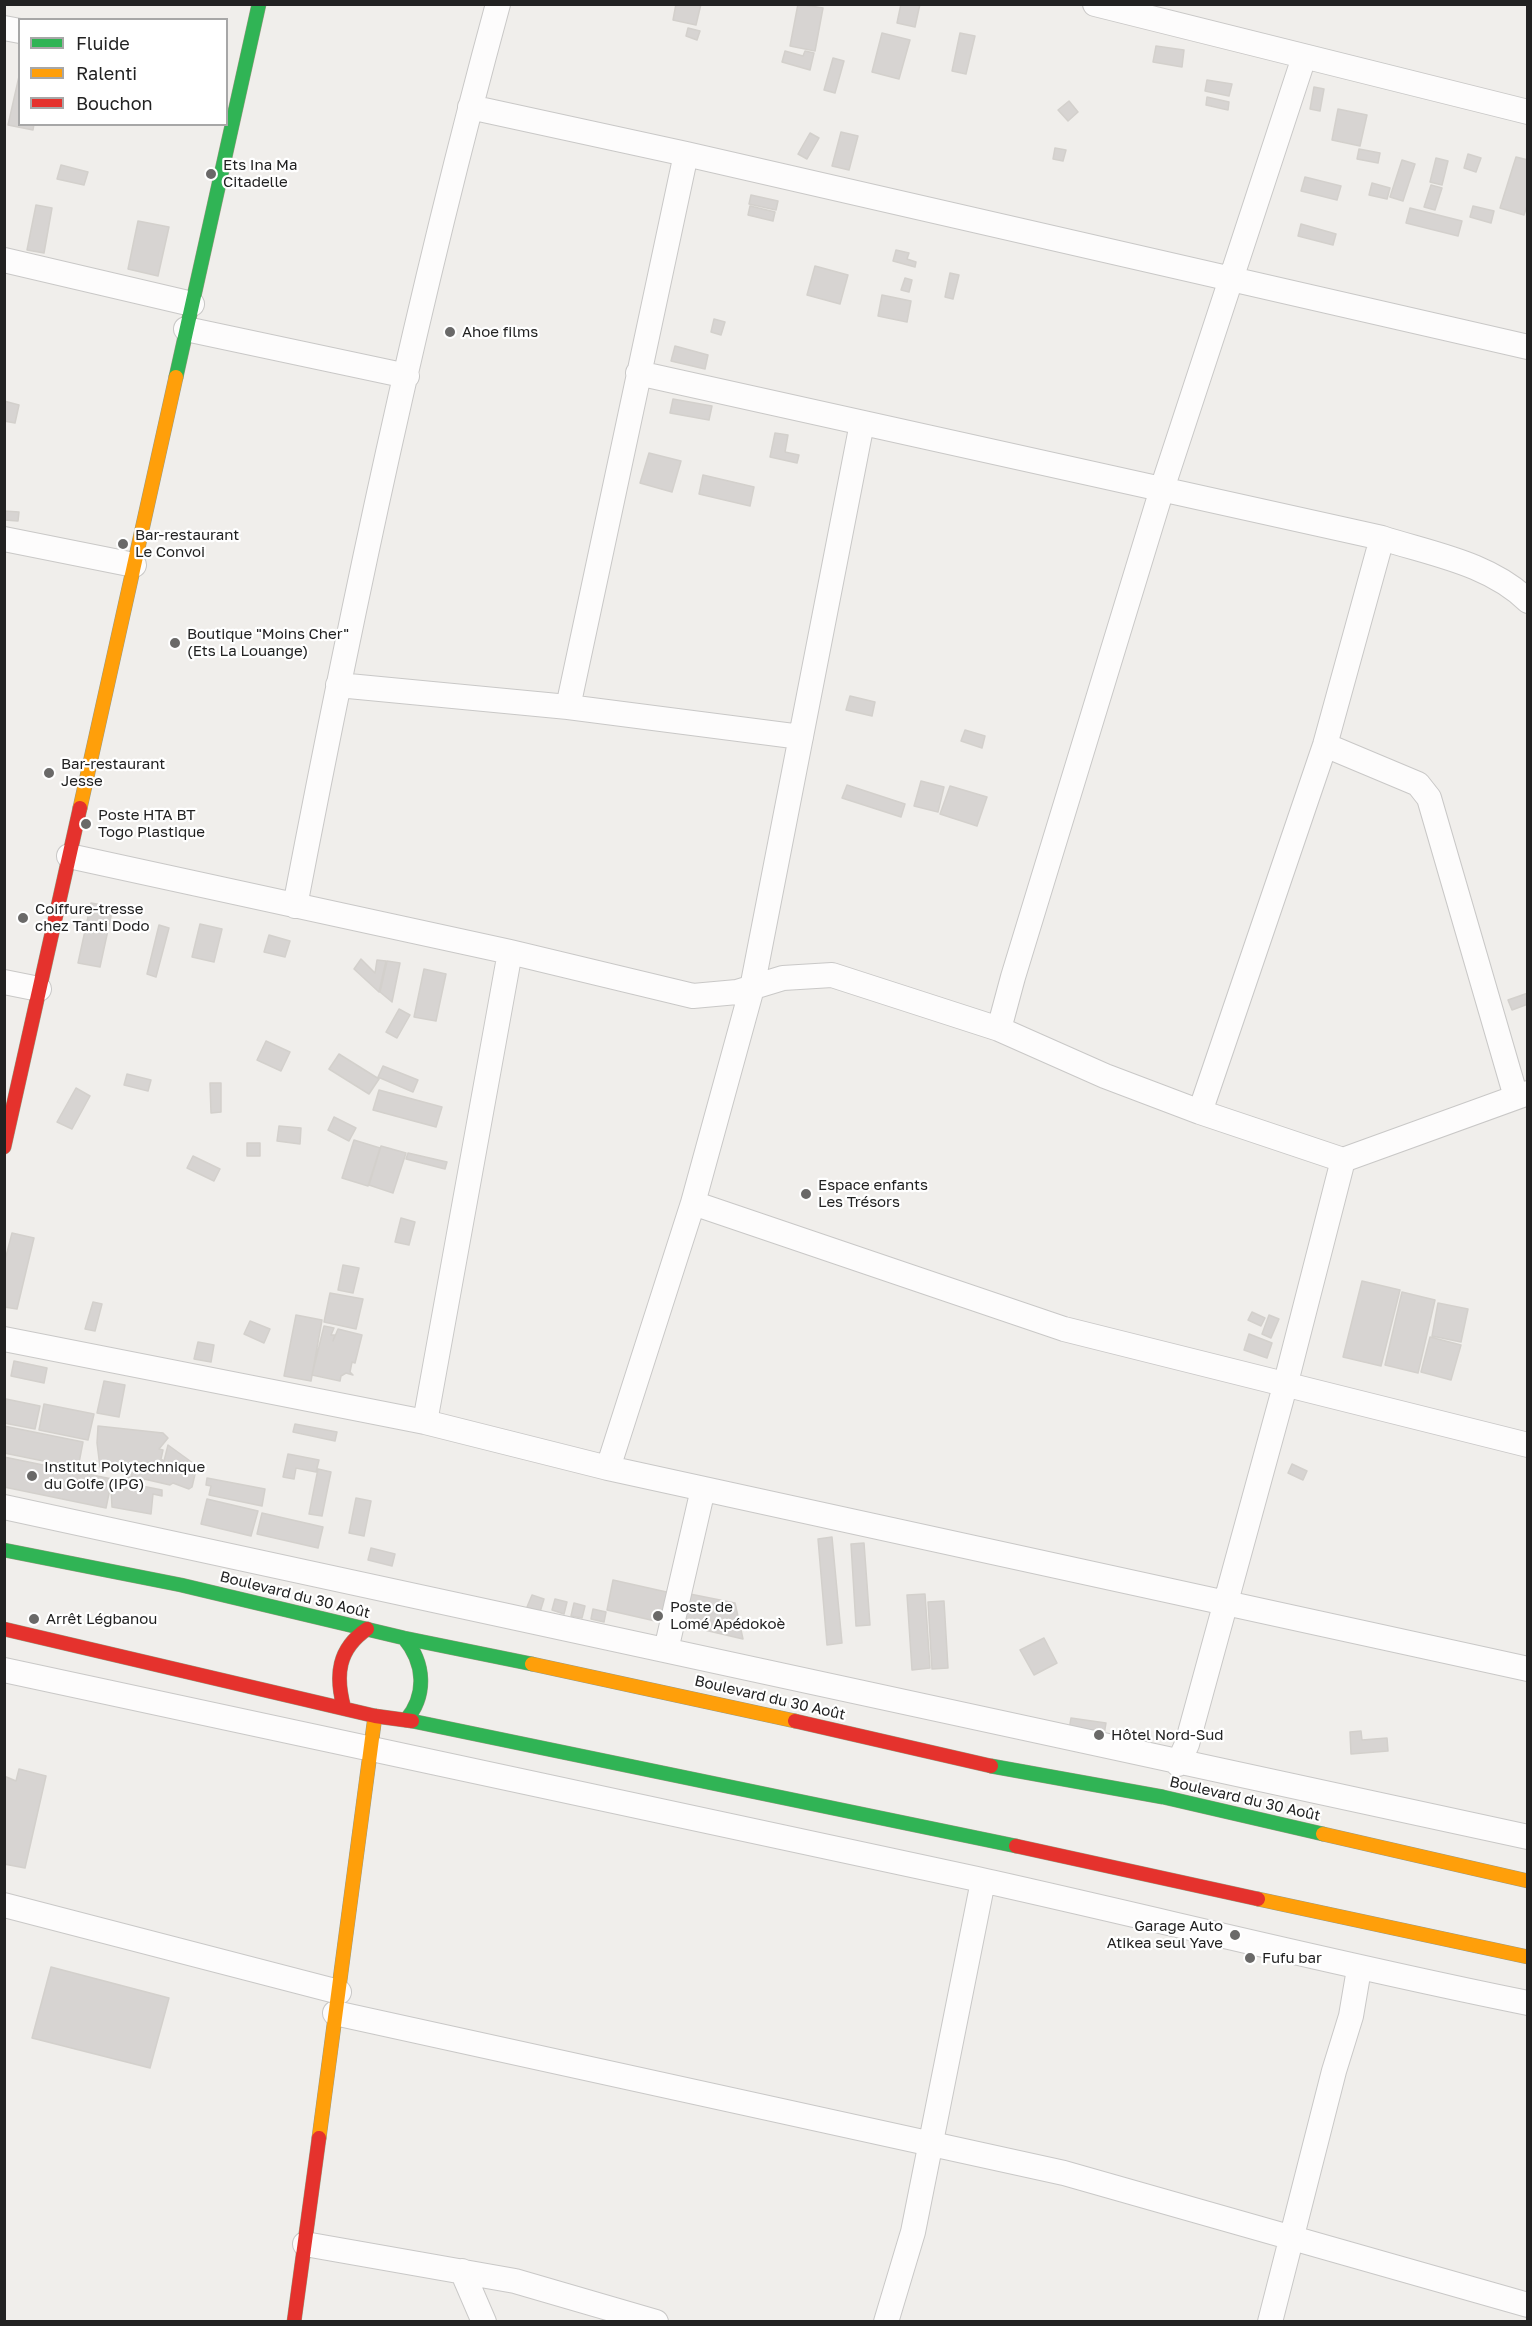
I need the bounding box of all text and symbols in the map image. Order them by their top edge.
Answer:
legend [18,18,228,126]
text: Fluide [76,32,130,54]
text: Ralenti [76,62,137,84]
text: Bouchon [76,92,153,114]
place label: Ets Ina Ma Citadelle [223,156,297,191]
marker: Ets Ina Ma Citadelle [204,167,218,181]
place label: Ahoe films [462,323,538,341]
marker: Ahoe films [443,325,457,339]
place label: Bar-restaurant Le Convoi [135,526,239,561]
marker: Bar-restaurant Le Convoi [116,537,130,551]
place label: Boutique "Moins Cher" (Ets La Louange) [187,625,349,660]
marker: Boutique "Moins Cher" (Ets La Louange) [168,636,182,650]
place label: Bar-restaurant Jesse [61,755,165,790]
marker: Bar-restaurant Jesse [42,766,56,780]
place label: Poste HTA BT Togo Plastique [98,806,205,841]
marker: Poste HTA BT Togo Plastique [79,817,93,831]
place label: Coiffure-tresse chez Tanti Dodo [35,900,149,935]
marker: Coiffure-tresse chez Tanti Dodo [16,911,30,925]
place label: Espace enfants Les Trésors [818,1176,928,1211]
marker: Espace enfants Les Trésors [799,1187,813,1201]
place label: Institut Polytechnique du Golfe (IPG) [44,1458,205,1493]
marker: Institut Polytechnique du Golfe (IPG) [25,1469,39,1483]
street label: Boulevard du 30 Août [218,1568,372,1622]
place label: Poste de Lomé Apédokoè [670,1598,785,1633]
marker: Poste de Lomé Apédokoè [651,1609,665,1623]
place label: Arrêt Légbanou [46,1610,157,1628]
marker: Arrêt Légbanou [27,1612,41,1626]
street label: Boulevard du 30 Août [693,1672,847,1724]
place label: Hôtel Nord-Sud [1111,1726,1224,1744]
marker: Hôtel Nord-Sud [1092,1728,1106,1742]
street label: Boulevard du 30 Août [1168,1773,1322,1825]
place label: Garage Auto Atikea seul Yave [1107,1917,1223,1952]
marker: Garage Auto Atikea seul Yave [1228,1928,1242,1942]
place label: Fufu bar [1262,1949,1322,1967]
marker: Fufu bar [1243,1951,1257,1965]

